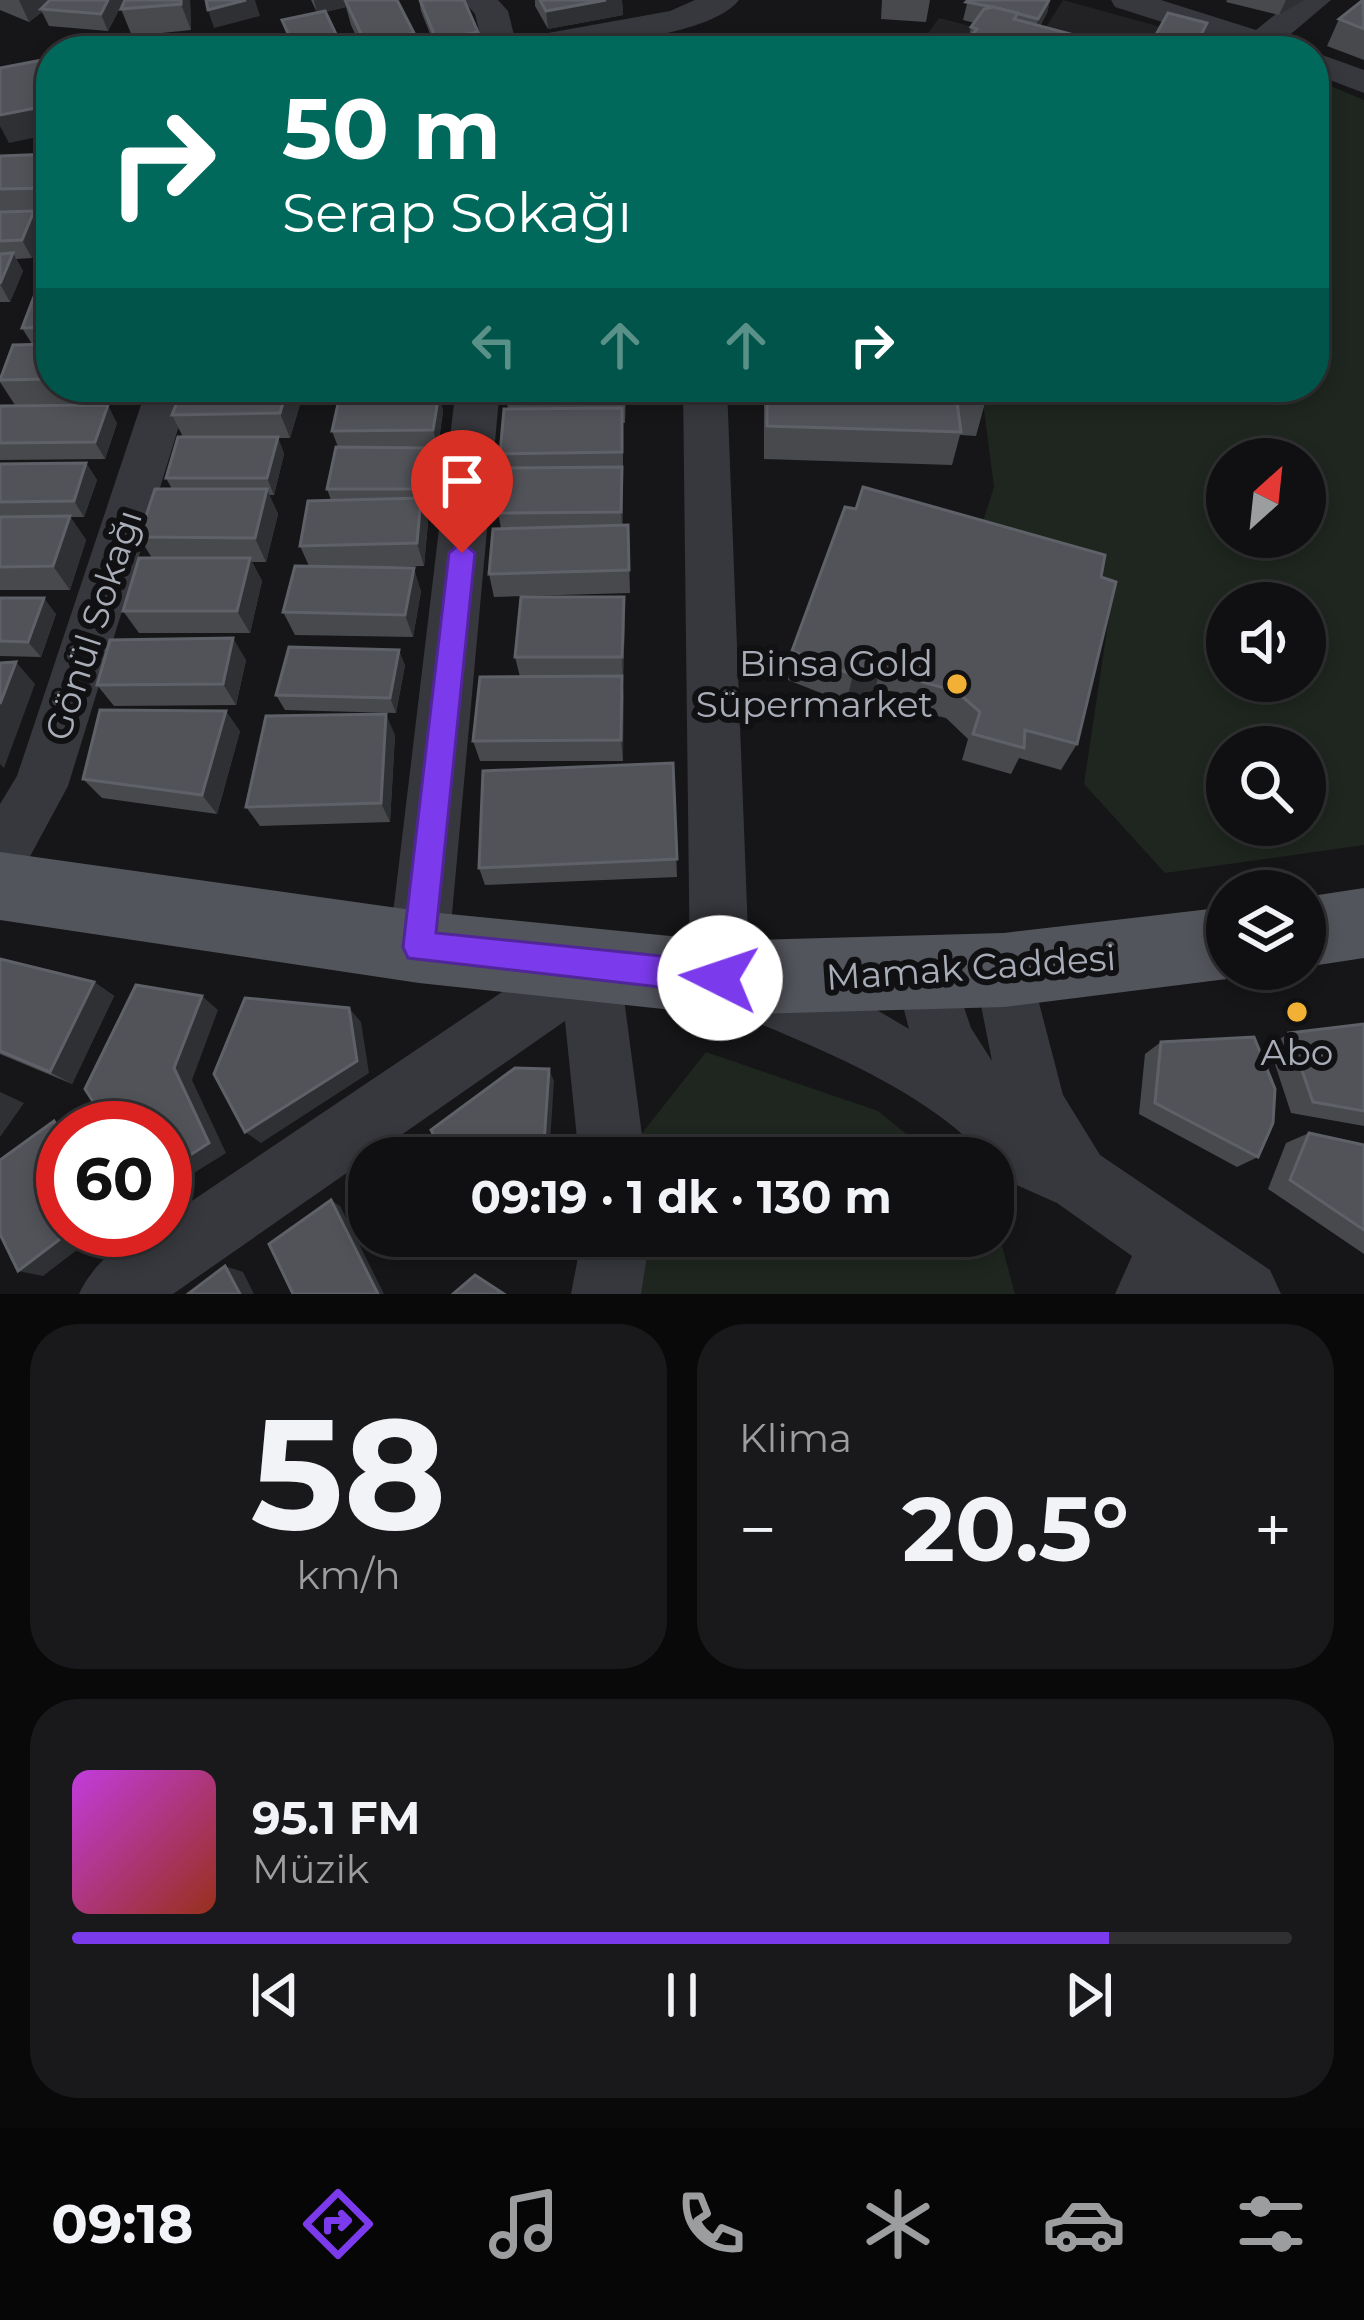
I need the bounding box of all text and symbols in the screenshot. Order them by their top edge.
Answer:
text: 50 m [282,78,501,180]
icon: right [84,84,240,240]
text: Serap Sokağı [282,180,632,246]
icon: left [461,312,527,378]
icon: ahead [587,312,653,378]
icon: ahead [713,312,779,378]
icon: right [839,312,905,378]
pin [411,430,513,553]
north arrow [1206,438,1326,558]
map controls [1206,438,1326,990]
icon: arrive [429,448,495,514]
street label: Gönül Sokağı [35,504,151,746]
button: sound [1206,582,1326,702]
place label: Binsa Gold Süpermarket [696,641,933,726]
marker: Binsa Gold Süpermarket [944,671,970,697]
button: search [1206,726,1326,846]
button: layers [1206,870,1326,990]
position arrow [657,915,783,1041]
street label: Mamak Caddesi [825,935,1117,999]
marker: Abo [1284,999,1310,1025]
place label: Abo [1261,1030,1333,1074]
speed limit sign: 60 [36,1101,192,1257]
text: 09:19 · 1 dk · 130 m [470,1169,892,1224]
text: 58 [251,1378,446,1568]
text: Klima [739,1414,852,1462]
text: 20.5° [902,1474,1129,1584]
text: − [739,1489,777,1570]
text: + [1254,1489,1292,1570]
text: km/h [296,1551,401,1599]
text: 95.1 FM [252,1790,421,1845]
text: Müzik [252,1845,369,1893]
icon: previous [242,1962,308,2028]
icon: pause [649,1962,715,2028]
icon: next [1056,1962,1122,2028]
icon: directions [296,2182,380,2266]
icon: music [482,2182,566,2266]
icon: phone [669,2182,753,2266]
icon: climate [856,2182,940,2266]
icon: car [1042,2182,1126,2266]
icon: filters [1229,2182,1313,2266]
text: 09:18 [51,2191,193,2257]

